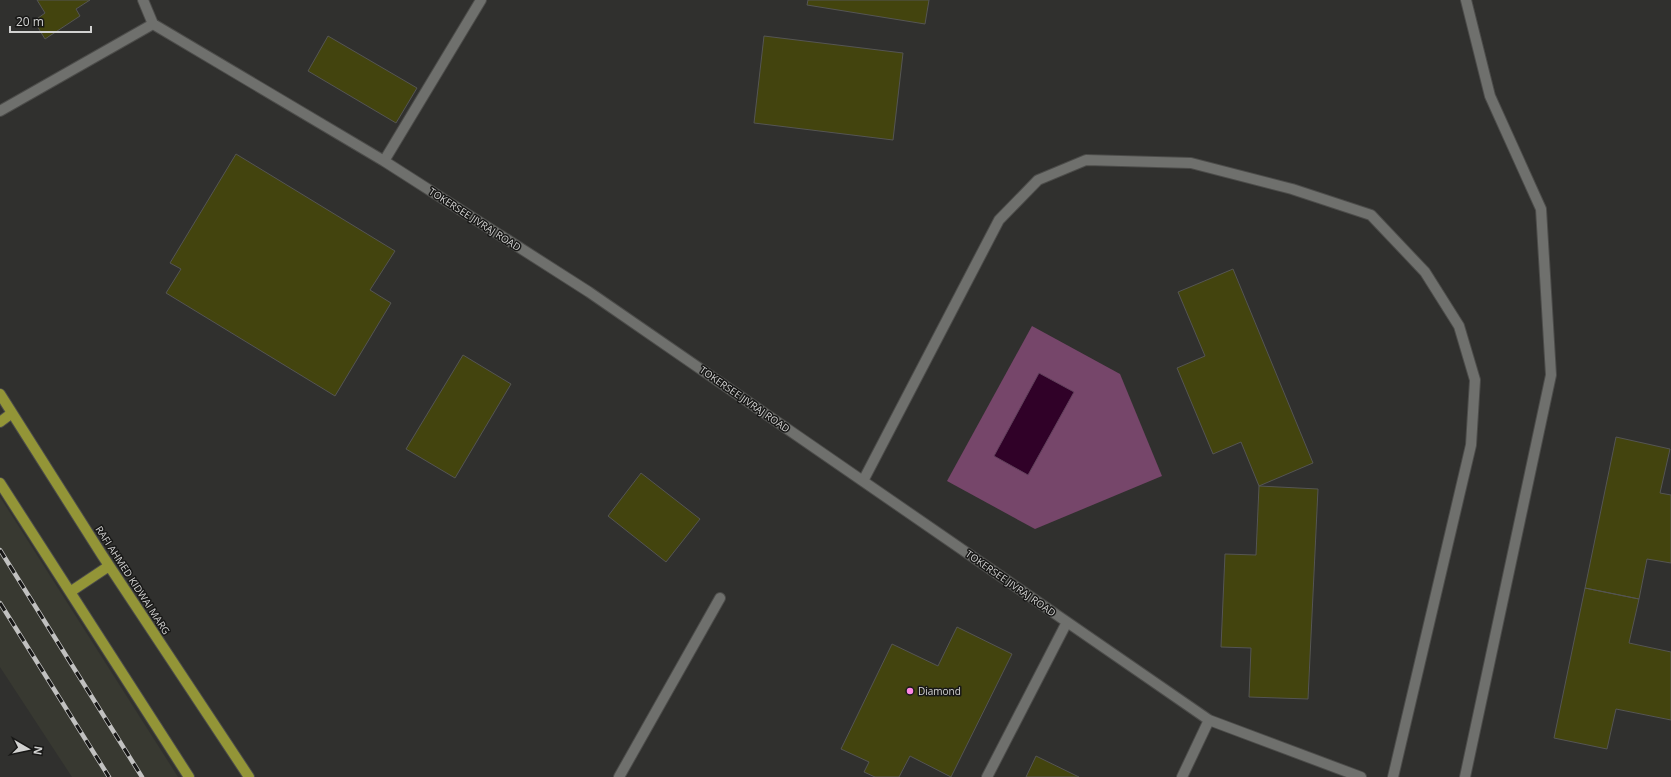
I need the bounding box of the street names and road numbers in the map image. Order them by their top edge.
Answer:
street label: TOKERSEE JIVRAJ ROAD [426,184,524,254]
street label: TOKERSEE JIVRAJ ROAD [697,363,793,435]
street label: RAFI AHMED KIDWAI MARG [93,523,173,637]
street label: TOKERSEE JIVRAJ ROAD [963,547,1059,619]

